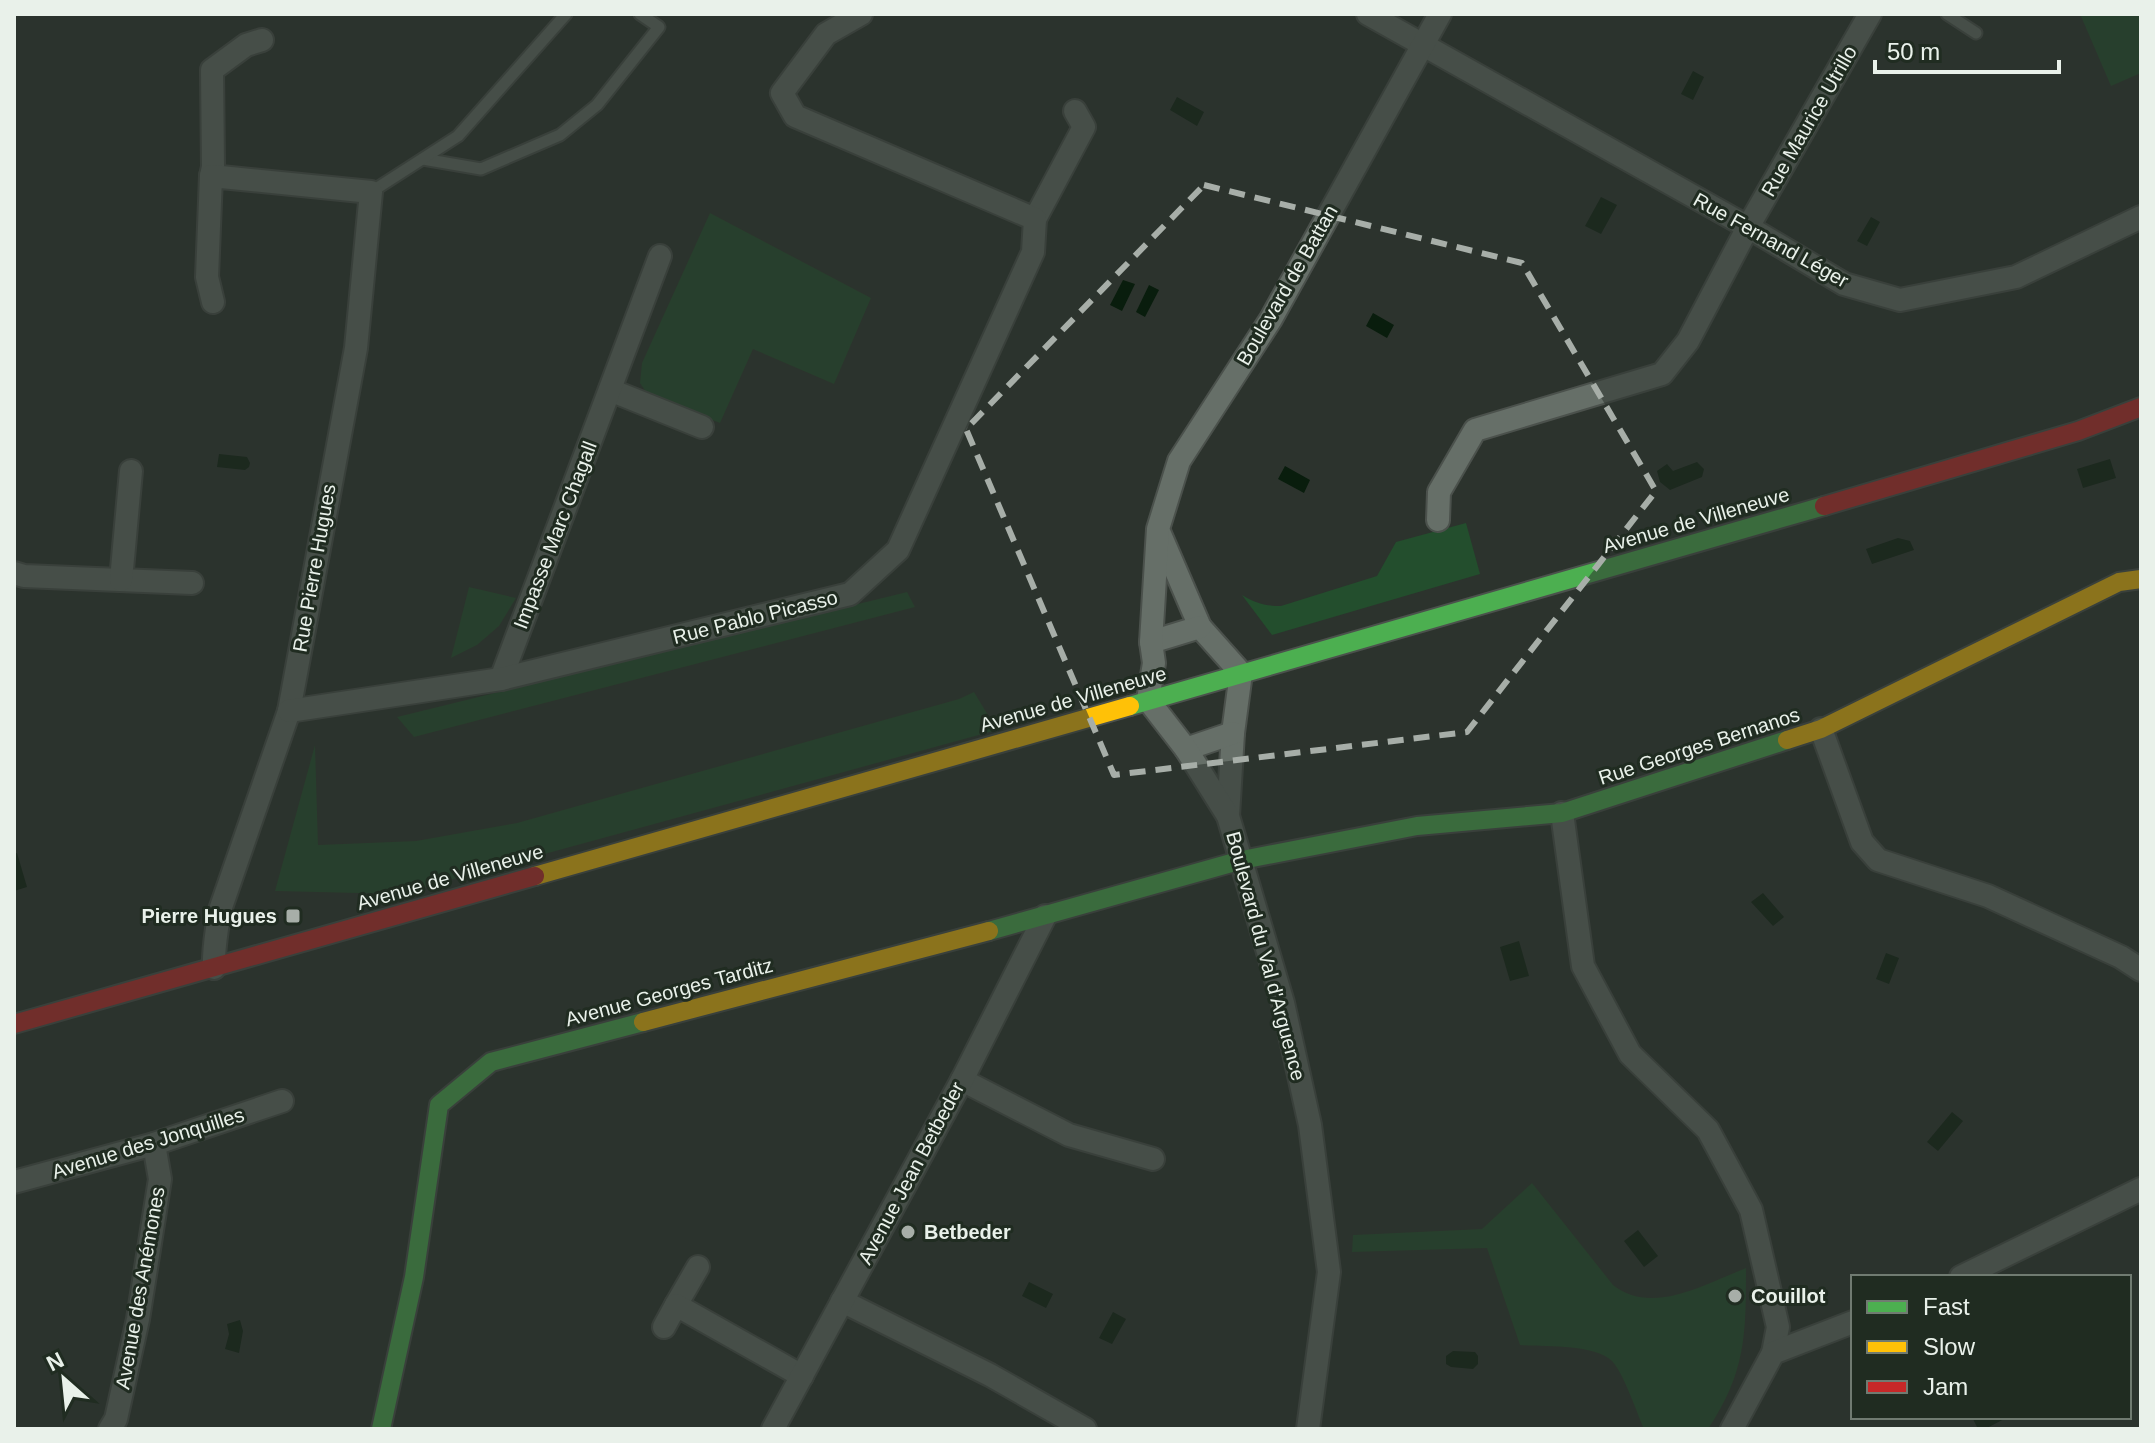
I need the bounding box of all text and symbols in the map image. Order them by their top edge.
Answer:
scale bar [1875,24,2059,74]
text: 50 m [1887,38,1940,65]
street label: Rue Maurice Utrillo [1757,42,1861,200]
street label: Rue Fernand Léger [1690,188,1852,292]
street label: Boulevard de Battan [1232,201,1342,369]
street label: Impasse Marc Chagall [509,438,601,632]
street label: Rue Pierre Hugues [288,482,340,654]
street label: Avenue de Villeneuve [1600,483,1792,557]
street label: Rue Pablo Picasso [670,586,840,648]
street label: Avenue de Villeneuve [977,662,1169,736]
street label: Rue Georges Bernanos [1596,703,1802,789]
street label: Boulevard du Val d'Arguence [1222,829,1310,1083]
street label: Avenue de Villeneuve [354,840,546,914]
place label: Pierre Hugues [141,905,277,927]
marker: Pierre Hugues [284,907,302,925]
street label: Avenue Georges Tarditz [563,954,775,1030]
street label: Avenue Jean Betbeder [853,1078,969,1268]
street label: Avenue des Jonquilles [49,1103,247,1183]
street label: Avenue des Anémones [111,1185,169,1391]
place label: Betbeder [924,1220,1011,1244]
marker: Betbeder [899,1223,917,1241]
legend [1851,1275,2131,1419]
place label: Couillot [1751,1285,1826,1307]
marker: Couillot [1726,1287,1744,1305]
text: Fast [1923,1293,1970,1320]
text: Slow [1923,1333,1976,1360]
north arrow [24,1339,104,1419]
text: N [42,1347,68,1376]
text: Jam [1923,1373,1968,1400]

